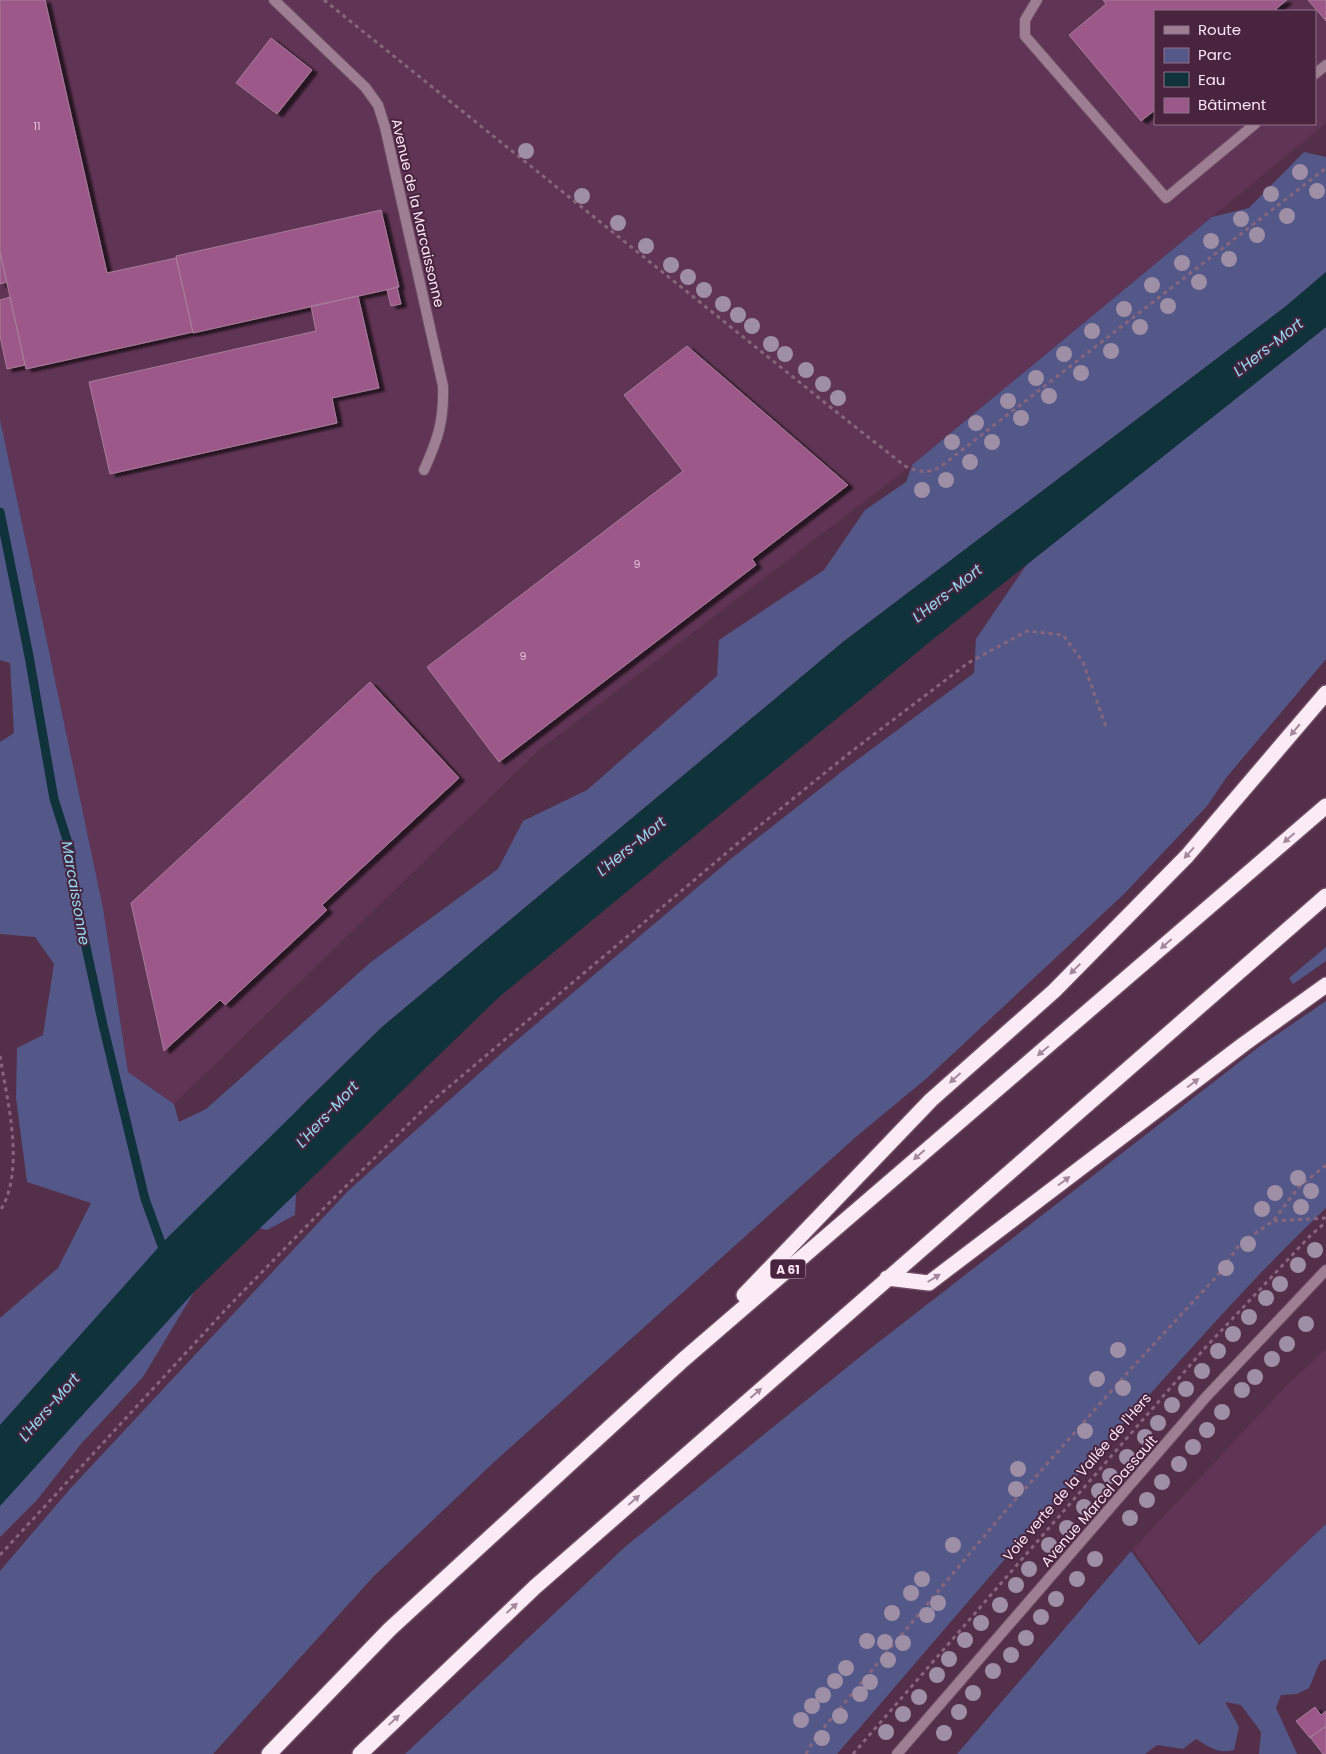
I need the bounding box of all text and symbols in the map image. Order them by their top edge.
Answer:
legend [1154,10,1316,125]
text: Route [1198,19,1241,40]
text: Parc [1198,44,1232,65]
text: Eau [1198,69,1225,90]
text: Bâtiment [1198,94,1266,115]
street label: Avenue de la Marcaissonne [387,117,450,310]
house number: 11 [33,118,41,134]
water label: L'Hers-Mort [1229,313,1308,381]
house number: 9 [634,556,641,572]
water label: L'Hers-Mort [908,559,987,627]
house number: 9 [520,648,527,664]
one-way arrow [1289,723,1300,736]
water label: L'Hers-Mort [592,811,671,881]
one-way arrow [1284,832,1296,844]
water label: Marcaissonne [57,839,95,947]
one-way arrow [1183,847,1195,859]
one-way arrow [1160,939,1173,950]
one-way arrow [1069,963,1081,975]
one-way arrow [1037,1045,1050,1056]
one-way arrow [948,1073,961,1084]
water label: L'Hers-Mort [291,1076,364,1152]
one-way arrow [1186,1078,1200,1088]
one-way arrow [913,1149,925,1160]
one-way arrow [1057,1176,1071,1186]
road number: A 61 [770,1260,806,1278]
one-way arrow [927,1274,941,1283]
water label: L'Hers-Mort [14,1368,85,1446]
one-way arrow [749,1387,761,1399]
street label: Voie verte de la Vallée de l'Hers [998,1388,1156,1566]
street label: Avenue Marcel Dassault [1036,1431,1162,1571]
one-way arrow [627,1494,639,1506]
one-way arrow [506,1602,518,1614]
one-way arrow [388,1714,400,1726]

